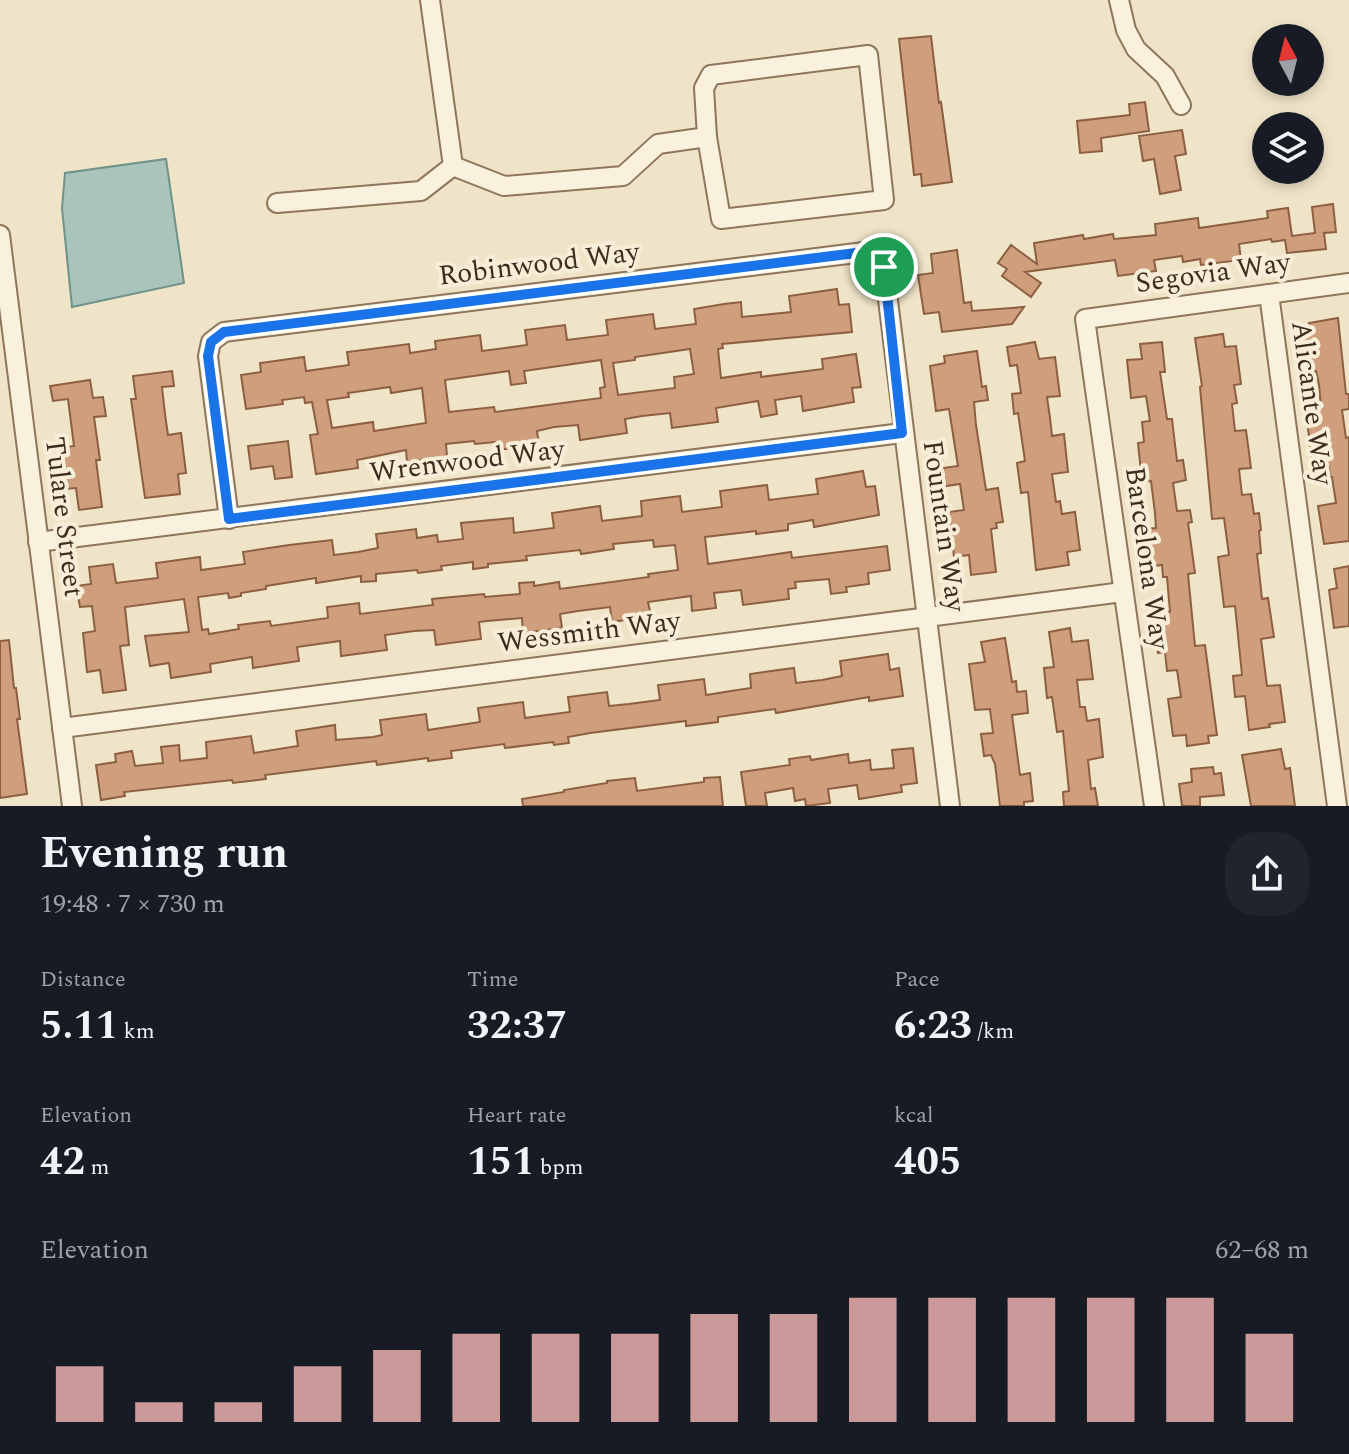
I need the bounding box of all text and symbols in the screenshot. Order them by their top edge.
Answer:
north arrow [1252,24,1324,96]
map controls [1252,24,1324,184]
button: layers [1252,112,1324,184]
street label: Robinwood Way [436,230,643,298]
pin [850,233,918,301]
street label: Segovia Way [1133,241,1295,305]
icon: arrive [862,245,906,289]
street label: Alicante Way [1279,318,1345,489]
street label: Wrenwood Way [367,428,568,494]
street label: Tulare Street [33,434,95,600]
street label: Fountain Way [911,437,978,616]
street label: Barcelona Way [1113,464,1181,654]
street label: Wessmith Way [495,599,685,665]
text: Evening run [40,820,288,887]
button: share [1225,832,1309,916]
text: 19:48 · 7 × 730 m [40,884,225,924]
text: Distance [40,963,126,996]
text: Time [467,963,518,996]
text: Pace [894,963,940,996]
text: 5.11 [40,996,118,1057]
text: 32:37 [467,996,567,1057]
text: 6:23 [894,996,972,1057]
text: km [118,1015,155,1048]
text: /km [972,1015,1014,1048]
text: Elevation [40,1099,132,1132]
text: Heart rate [467,1099,567,1132]
text: kcal [894,1099,934,1132]
text: 42 [40,1132,85,1193]
text: 151 [467,1132,534,1193]
text: 405 [894,1132,961,1193]
text: m [85,1151,109,1184]
text: bpm [534,1151,584,1184]
text: Elevation [40,1230,149,1270]
text: 62–68 m [1215,1230,1309,1270]

